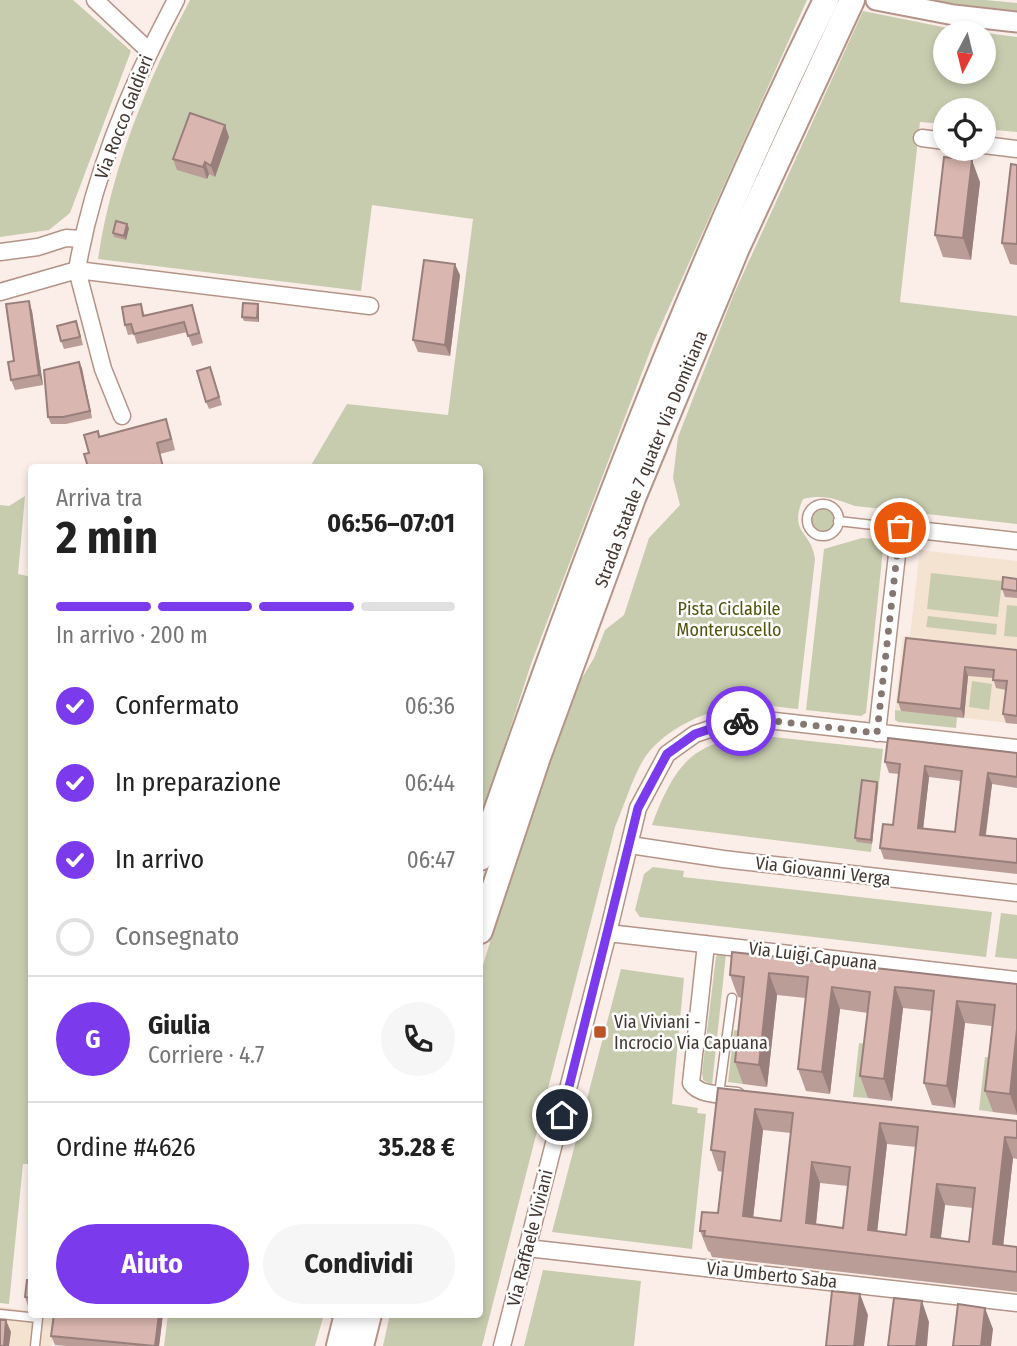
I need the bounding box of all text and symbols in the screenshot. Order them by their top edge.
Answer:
north arrow [933,21,996,84]
map controls [933,21,996,161]
street label: Via Rocco Galdieri [90,52,158,182]
button: locate [933,98,996,161]
street label: Strada Statale 7 quater Via Domitiana [590,327,712,591]
text: Arriva tra [56,484,143,512]
pin [870,498,930,558]
text: 06:56–07:01 [327,508,455,539]
icon: bag [881,509,919,547]
text: 2 min [56,510,158,565]
park label: Pista Ciclabile Monteruscello [677,598,781,641]
text: In arrivo · 200 m [56,621,208,649]
courier [706,686,776,756]
icon: check [56,687,94,725]
text: Confermato [115,690,239,721]
text: 06:36 [405,692,455,720]
icon: bike [722,702,760,740]
icon: check [56,764,94,802]
text: In preparazione [115,767,281,798]
text: 06:44 [405,769,455,797]
icon: check [56,841,94,879]
text: In arrivo [115,844,204,875]
text: 06:47 [407,846,455,874]
street label: Via Giovanni Verga [754,852,892,890]
text: Consegnato [115,921,239,952]
street label: Via Luigi Capuana [747,937,879,975]
button: phone [381,1002,455,1076]
text: Giulia [148,1010,210,1041]
place label: Via Viviani - Incrocio Via Capuana [614,1011,768,1054]
text: G [85,1024,101,1055]
marker: Via Viviani - Incrocio Via Capuana [592,1024,608,1040]
text: Corriere · 4.7 [148,1041,264,1069]
pin [532,1085,592,1145]
icon: home [543,1096,581,1134]
text: Ordine #4626 [56,1132,196,1163]
text: 35.28 € [379,1132,455,1163]
street label: Via Raffaele Viviani [502,1167,558,1309]
button: Aiuto [56,1224,249,1304]
button: Condividi [263,1224,455,1304]
street label: Via Umberto Saba [706,1257,839,1293]

